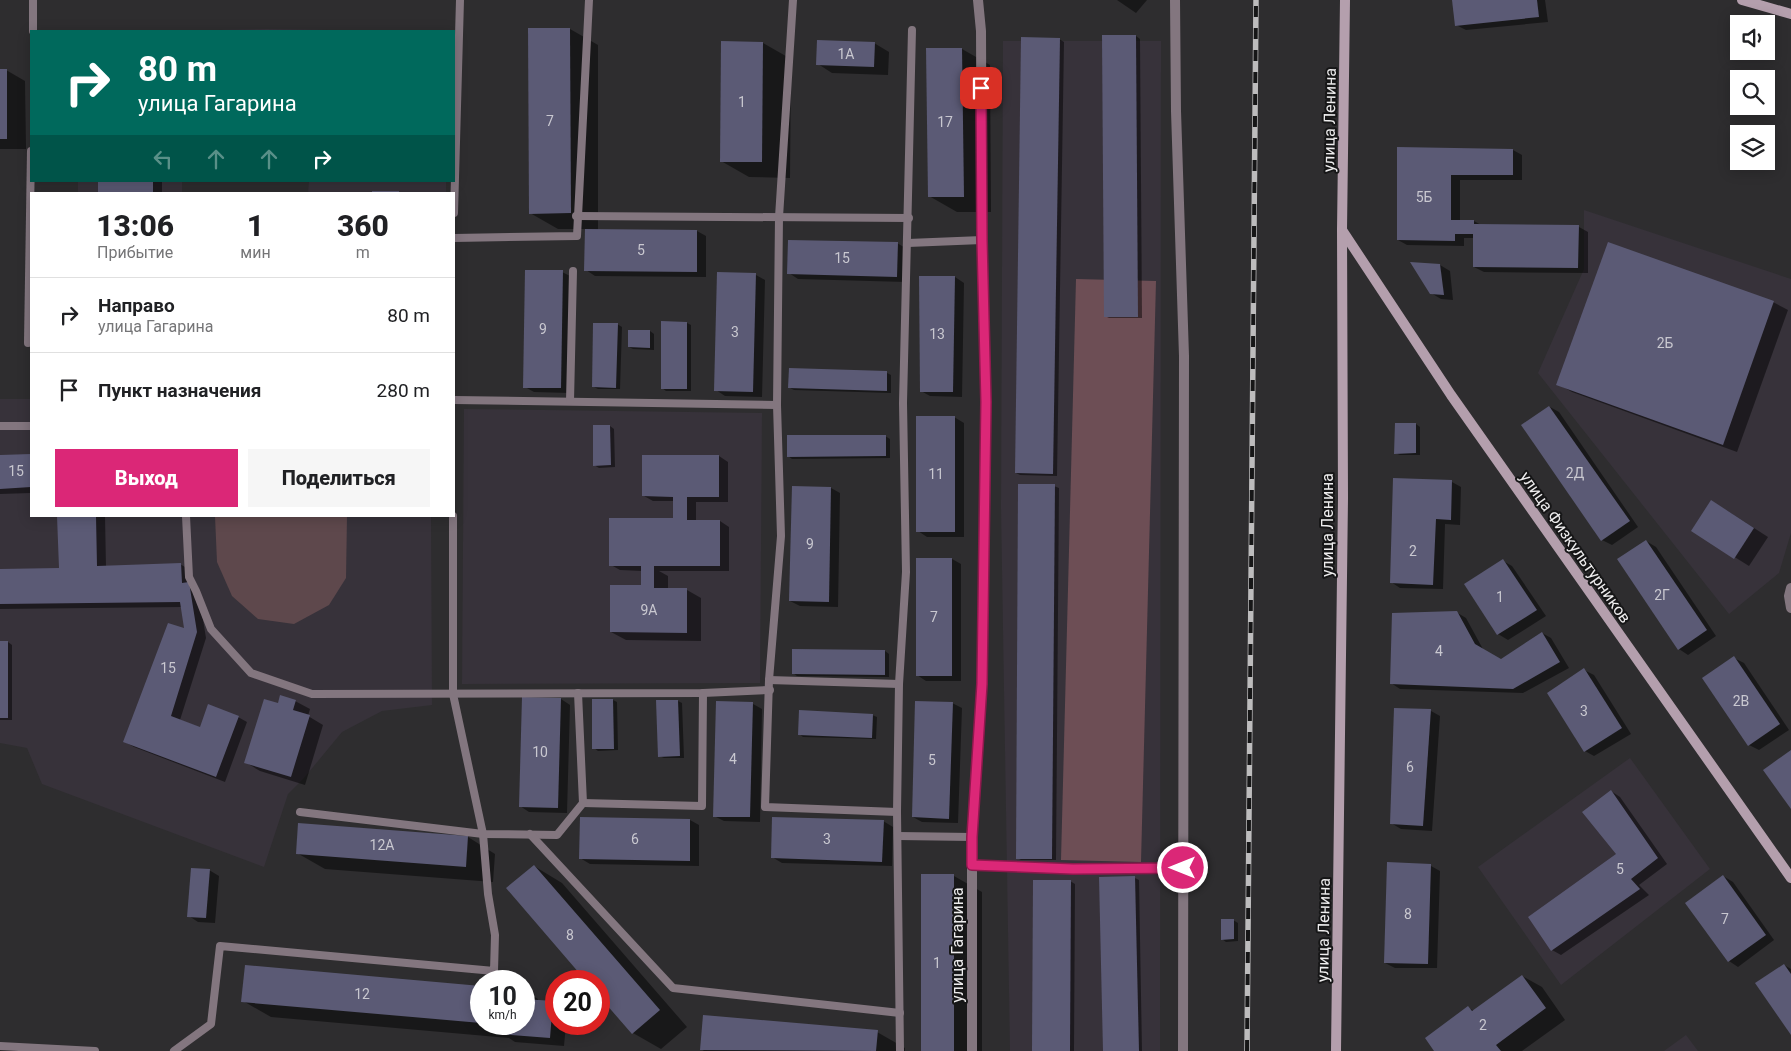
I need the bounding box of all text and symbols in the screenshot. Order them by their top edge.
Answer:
map controls [1730,15,1775,170]
button: sound [1730,15,1775,60]
house number: 1А [837,46,855,62]
text: 80 m [138,49,217,90]
icon: right [55,50,120,115]
pin [960,67,1002,109]
street label: улица Ленина [1319,68,1340,172]
button: search [1730,70,1775,115]
icon: arrive [967,74,995,102]
text: улица Гагарина [138,91,297,116]
house number: 1 [738,94,746,110]
house number: 7 [546,113,554,129]
house number: 17 [937,114,953,130]
button: layers [1730,125,1775,170]
icon: left [149,145,177,173]
icon: ahead [202,145,230,173]
icon: ahead [255,145,283,173]
icon: right [308,145,336,173]
house number: 5Б [1416,189,1433,205]
text: 13:06 [96,208,174,243]
text: 1 [247,208,264,243]
text: 360 [337,208,389,243]
house number: 5 [637,242,645,258]
text: Прибытие [97,243,173,262]
text: мин [240,243,271,262]
text: m [356,243,370,262]
house number: 15 [834,250,850,266]
text: Направо [98,294,175,317]
icon: right [55,301,83,329]
text: 80 m [387,304,430,327]
text: улица Гагарина [98,317,213,336]
house number: 9 [539,321,547,337]
house number: 3 [731,324,739,340]
house number: 13 [929,326,945,342]
house number: 2Б [1657,335,1674,351]
icon: arrive [55,376,83,404]
text: Пункт назначения [98,379,261,402]
text: 280 m [377,379,430,402]
button: Выход [55,449,238,507]
button: Поделиться [248,449,430,507]
house number: 15 [8,463,24,479]
house number: 2Д [1566,465,1585,481]
house number: 11 [928,466,944,482]
street label: улица Физкультурников [1516,468,1635,627]
street label: улица Ленина [1318,473,1337,577]
house number: 9 [806,536,814,552]
house number: 2 [1409,543,1417,559]
house number: 2Г [1654,587,1670,603]
house number: 1 [1496,589,1504,605]
house number: 9А [640,602,658,618]
house number: 7 [930,609,938,625]
house number: 4 [1435,643,1443,659]
house number: 15 [160,660,176,676]
house number: 2В [1733,693,1749,709]
house number: 3 [1580,703,1588,719]
house number: 10 [532,744,548,760]
house number: 4 [729,751,737,767]
house number: 5 [928,752,936,768]
house number: 6 [1406,759,1414,775]
house number: 6 [631,831,639,847]
house number: 3 [823,831,831,847]
house number: 12А [370,837,394,853]
position arrow [1156,841,1208,893]
house number: 5 [1616,861,1624,877]
street label: улица Ленина [1313,878,1334,982]
street label: улица Гагарина [948,887,967,1003]
house number: 8 [1404,906,1412,922]
house number: 7 [1721,911,1729,927]
house number: 8 [566,927,574,943]
house number: 1 [933,955,941,971]
speed limit sign: 20 [545,970,610,1035]
text: 10 [488,982,517,1011]
house number: 12 [354,986,370,1002]
text: km/h [488,1008,517,1022]
house number: 2 [1479,1017,1487,1033]

